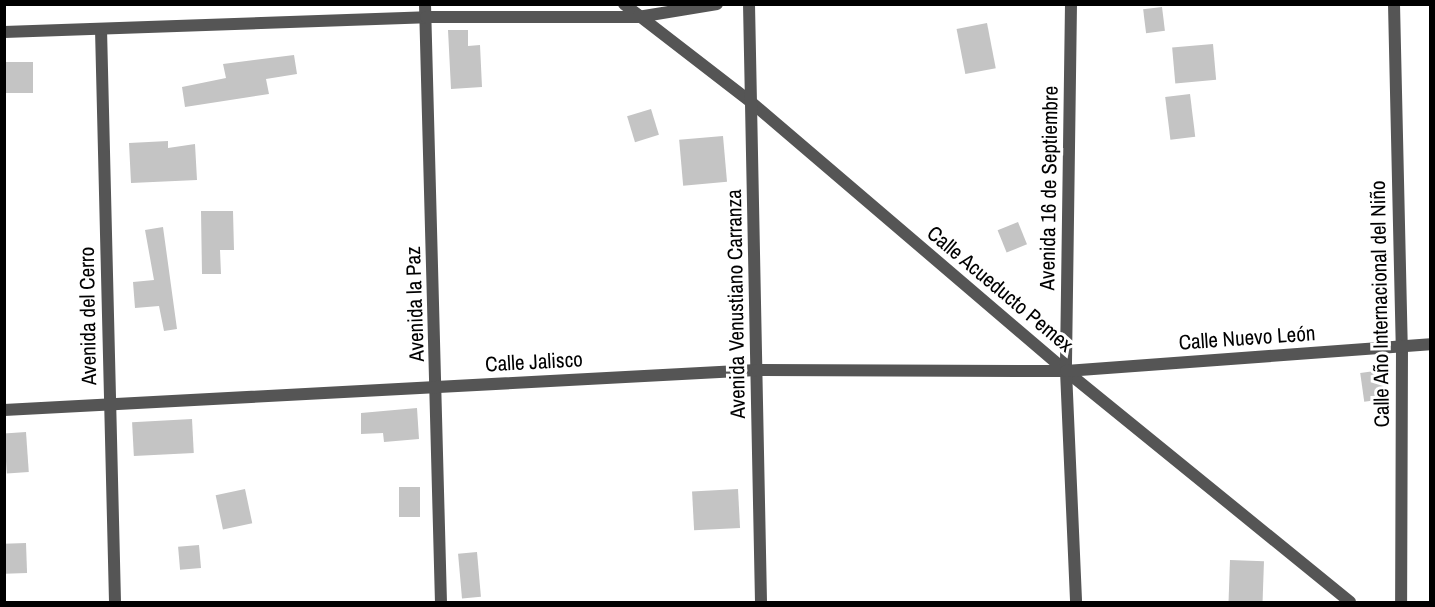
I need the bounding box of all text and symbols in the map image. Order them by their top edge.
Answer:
street label: Avenida 16 de Septiembre [1035,86,1063,290]
street label: Calle Año Internacional del Niño [1365,180,1395,428]
street label: Avenida Venustiano Carranza [721,189,751,419]
street label: Calle Acueducto Pemex [922,220,1078,358]
street label: Avenida la Paz [400,246,430,362]
street label: Avenida del Cerro [74,247,102,385]
street label: Calle Nuevo León [1178,321,1316,355]
street label: Calle Jalisco [485,347,583,377]

